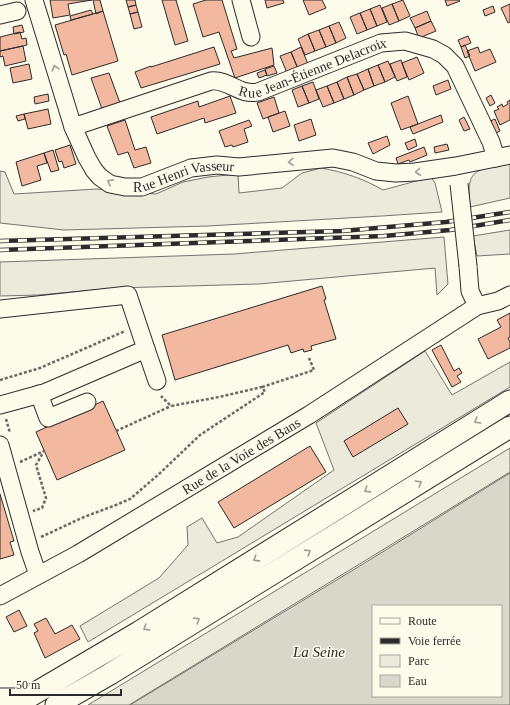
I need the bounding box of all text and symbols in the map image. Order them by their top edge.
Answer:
street label: Rue Jean-Étienne Delacroix [237,36,387,101]
one-way arrow [51,65,59,72]
one-way arrow [288,157,294,166]
street label: Rue Henri Vasseur [133,158,235,195]
one-way arrow [415,167,421,176]
one-way arrow [107,179,114,187]
street label: Rue de la Voie des Bans [180,415,303,498]
one-way arrow [474,417,481,424]
one-way arrow [415,481,422,488]
one-way arrow [364,486,371,493]
one-way arrow [304,549,311,556]
one-way arrow [253,554,260,562]
legend [372,605,502,697]
text: Route [408,614,437,628]
one-way arrow [193,617,200,625]
one-way arrow [143,623,150,631]
text: Voie ferrée [408,634,461,648]
water label: La Seine [292,644,345,660]
text: Parc [408,654,429,668]
scale bar [10,671,121,697]
text: Eau [408,674,427,688]
text: 50 m [16,678,41,692]

